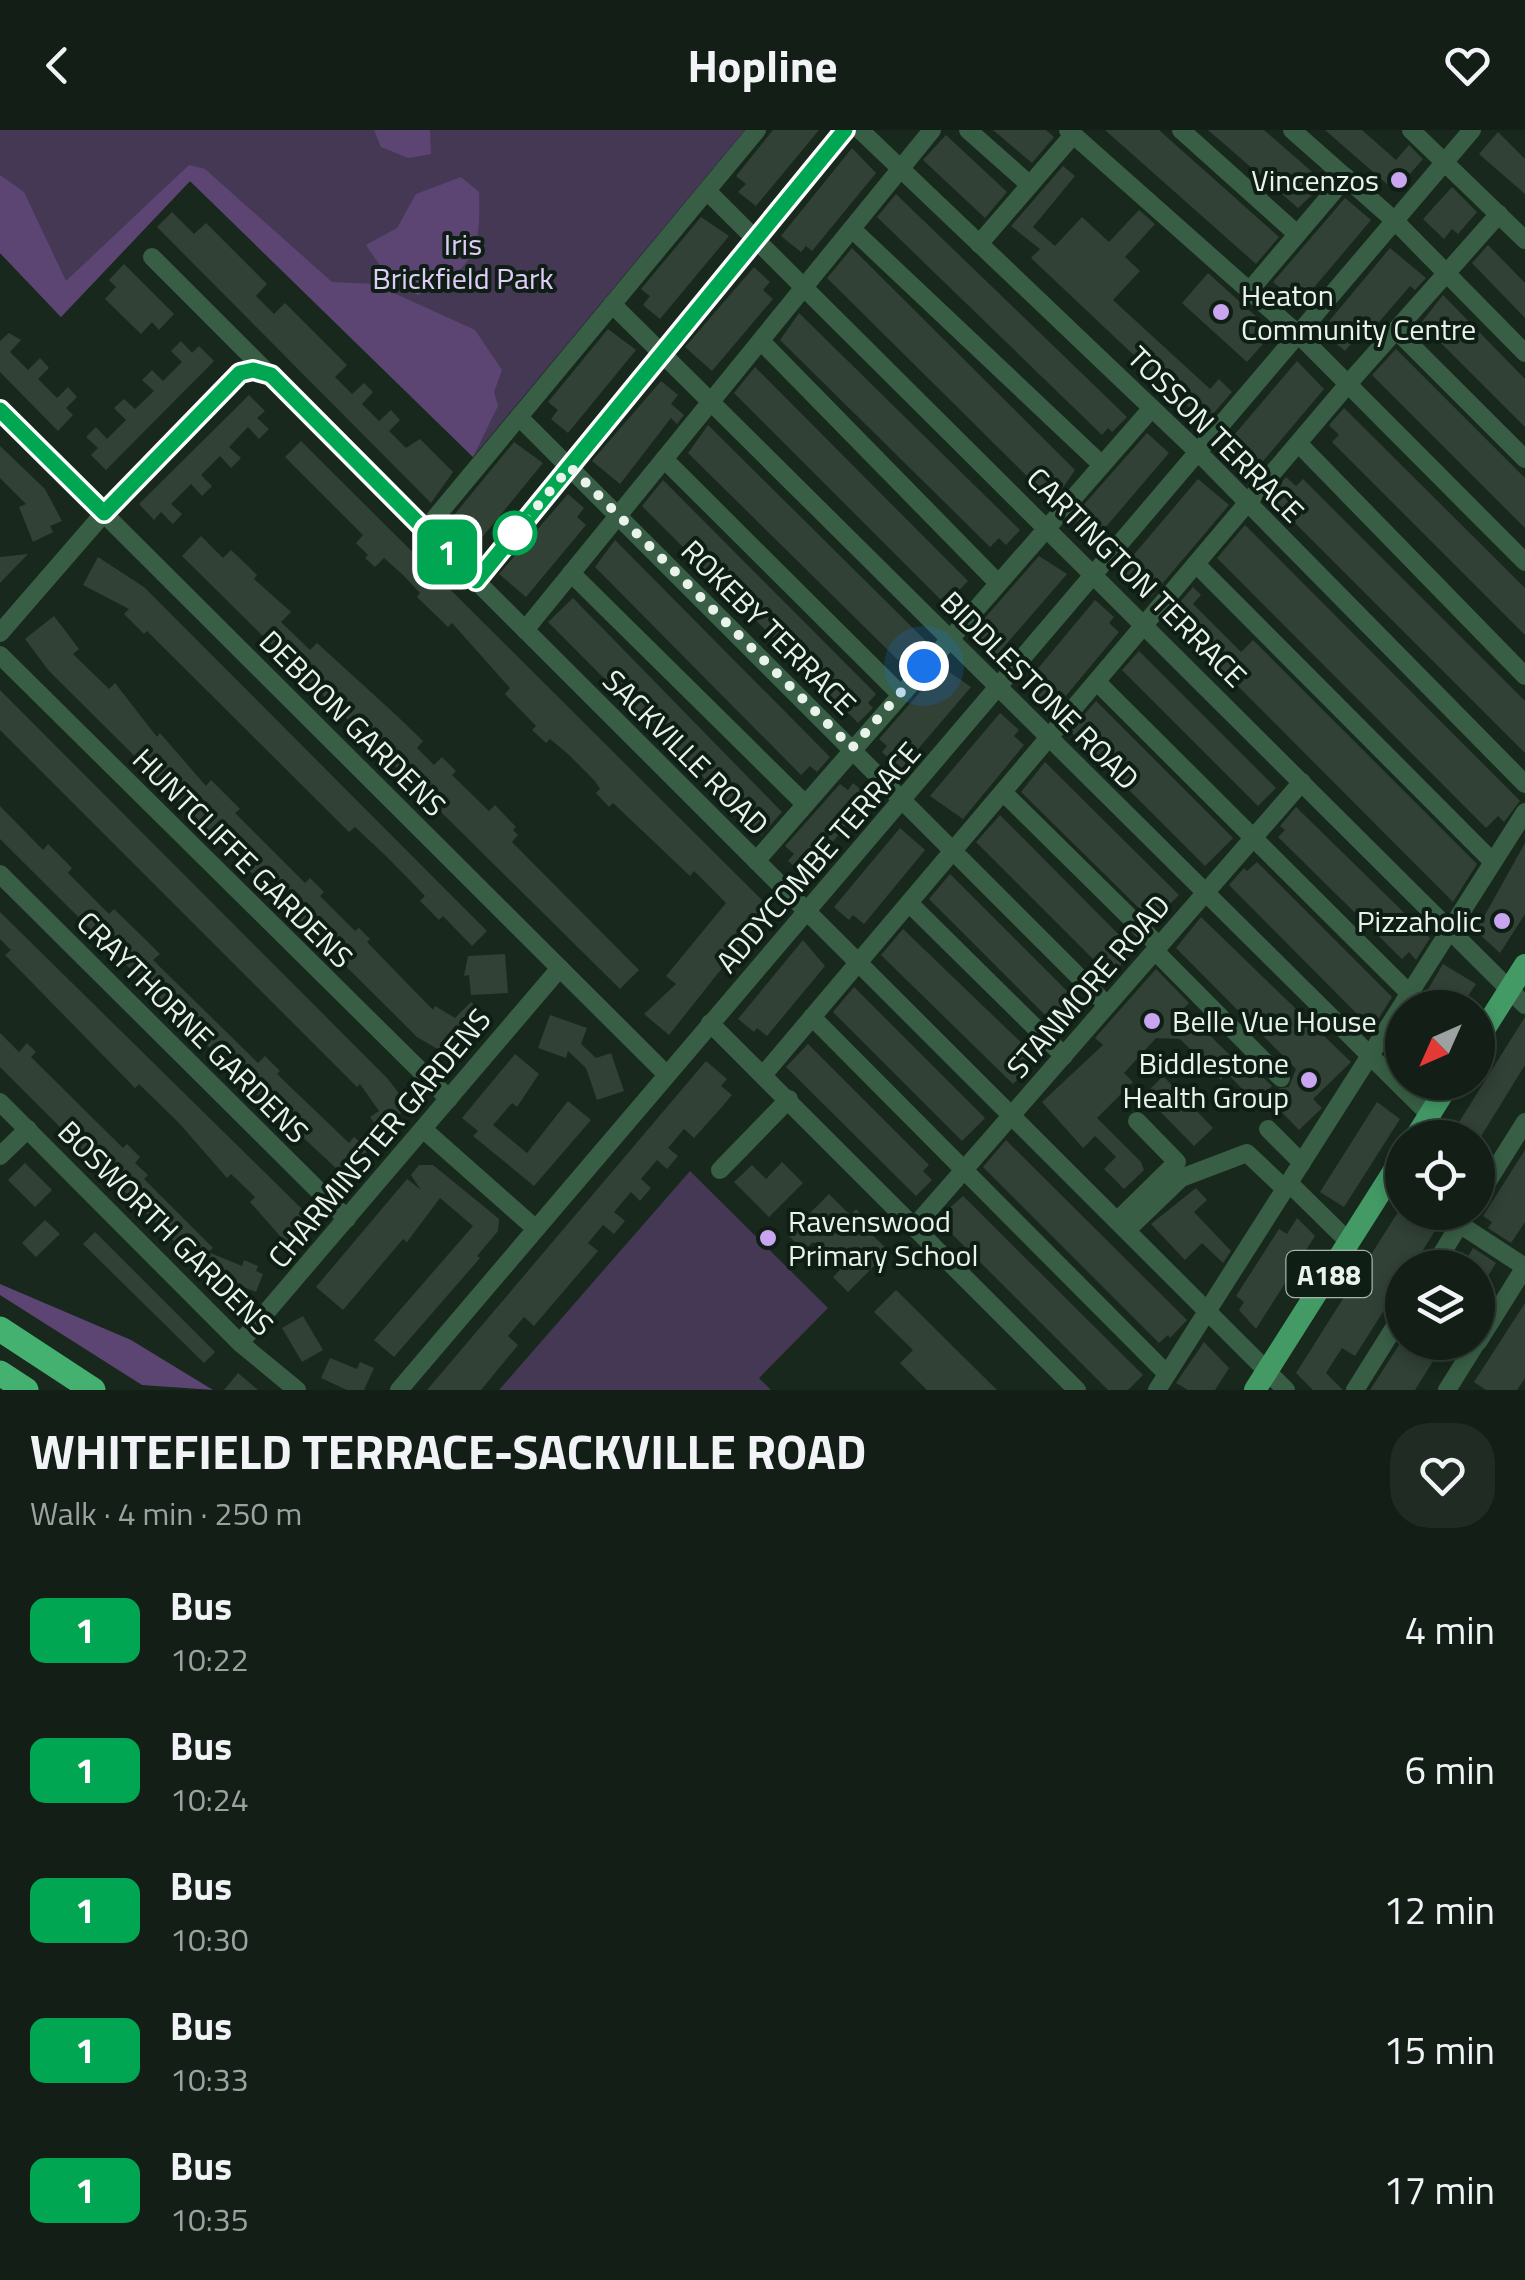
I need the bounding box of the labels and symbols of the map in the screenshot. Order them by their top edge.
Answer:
place label: Vincenzos [1251,157,1379,203]
marker: Vincenzos [1388,169,1410,191]
park label: Iris Brickfield Park [372,221,554,301]
place label: Heaton Community Centre [1241,272,1476,352]
marker: Heaton Community Centre [1210,301,1232,323]
street label: TOSSON TERRACE [1117,335,1315,533]
street label: CARTINGTON TERRACE [1016,456,1258,698]
unlabelled marker [494,512,536,554]
line badge: 1 [414,520,480,584]
street label: ROKEBY TERRACE [671,529,867,725]
street label: BIDDLESTONE ROAD [930,580,1150,800]
street label: DEBDON GARDENS [249,619,457,827]
your location [899,641,949,691]
street label: SACKVILLE ROAD [592,658,780,846]
street label: ADDYCOMBE TERRACE [704,731,932,983]
street label: HUNTCLIFFE GARDENS [122,737,364,979]
street label: STANMORE ROAD [995,884,1181,1088]
place label: Pizzaholic [1357,898,1482,944]
street label: CRAYTHORNE GARDENS [66,900,320,1154]
marker: Pizzaholic [1491,910,1513,932]
north arrow [1385,990,1495,1100]
street label: CHARMINSTER GARDENS [256,998,502,1278]
place label: Belle Vue House [1172,998,1377,1044]
marker: Belle Vue House [1141,1010,1163,1032]
place label: Biddlestone Health Group [1122,1040,1289,1120]
marker: Biddlestone Health Group [1298,1069,1320,1091]
street label: BOSWORTH GARDENS [48,1110,284,1346]
place label: Ravenswood Primary School [788,1198,978,1278]
marker: Ravenswood Primary School [757,1227,779,1249]
road number: A188 [1286,1251,1372,1297]

